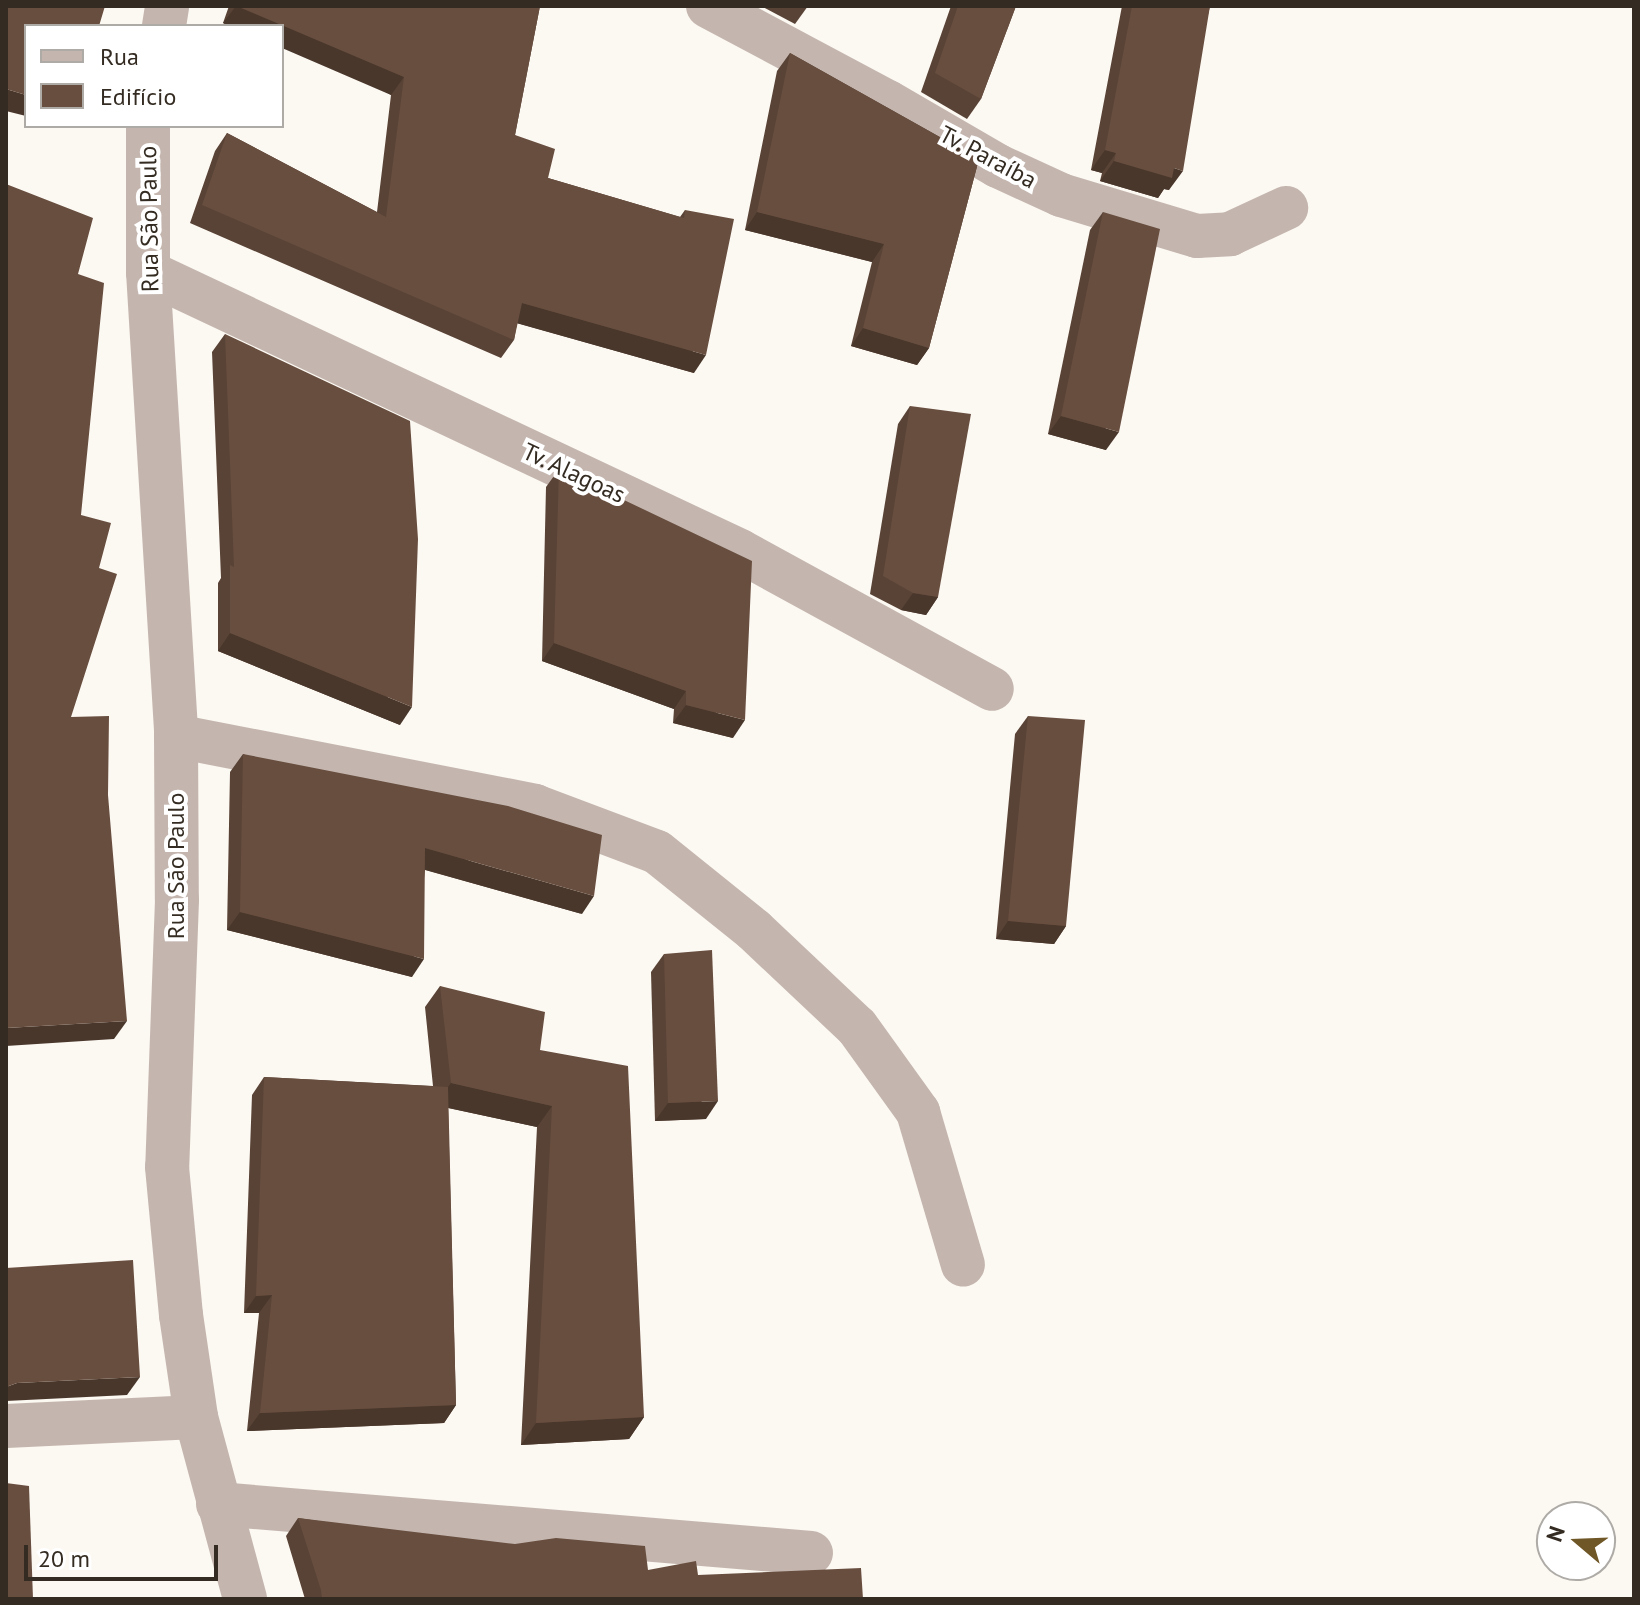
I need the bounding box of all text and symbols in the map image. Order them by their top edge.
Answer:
legend [24,24,284,128]
text: Rua [100,41,139,72]
text: Edifício [100,81,176,112]
street label: Tv. Paraíba [934,119,1042,195]
street label: Rua São Paulo [133,146,165,292]
street label: Tv. Alagoas [517,436,631,510]
street label: Rua São Paulo [162,793,190,939]
north arrow [1536,1501,1616,1581]
text: N [1540,1522,1571,1545]
scale bar [28,1529,222,1579]
text: 20 m [38,1543,90,1574]

